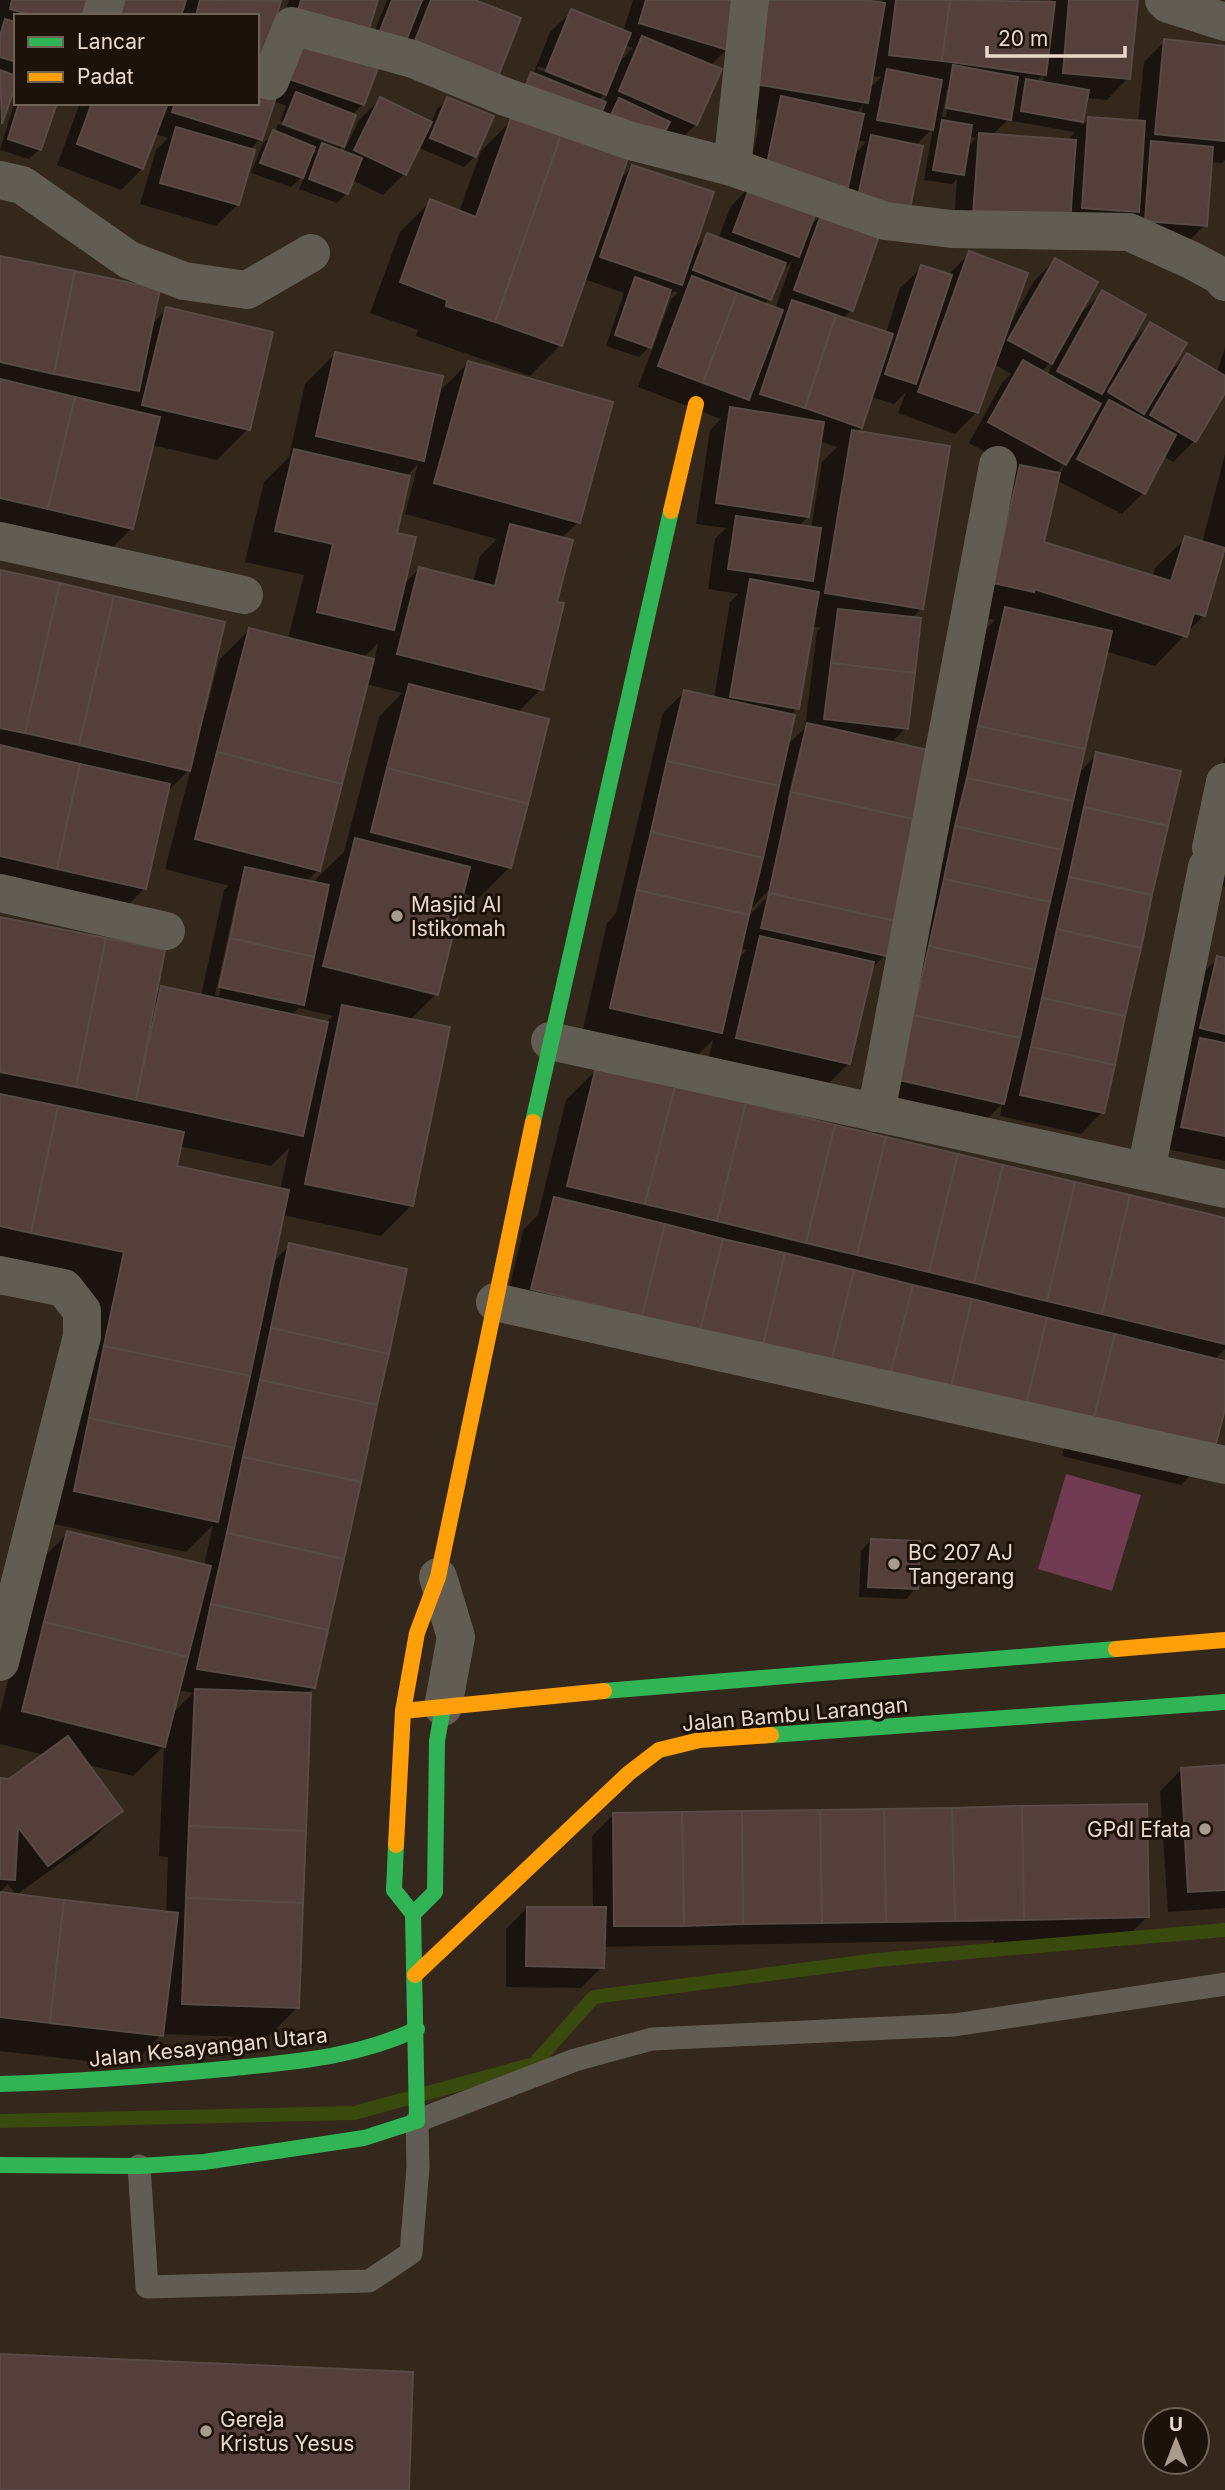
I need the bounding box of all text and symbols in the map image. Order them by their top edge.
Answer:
legend [14,14,259,105]
scale bar [987,14,1125,58]
text: 20 m [998,26,1048,51]
text: Lancar [77,29,145,54]
text: Padat [77,64,134,89]
place label: Masjid Al Istikomah [411,892,506,941]
marker: Masjid Al Istikomah [389,908,405,924]
place label: BC 207 AJ Tangerang [908,1540,1014,1589]
marker: BC 207 AJ Tangerang [886,1556,902,1572]
street label: Jalan Bambu Larangan [681,1692,909,1736]
place label: GPdI Efata [1087,1817,1191,1842]
marker: GPdI Efata [1197,1821,1213,1837]
street label: Jalan Kesayangan Utara [87,2022,329,2072]
north arrow [1141,2406,1211,2476]
place label: Gereja Kristus Yesus [220,2407,354,2456]
text: U [1169,2413,1183,2436]
marker: Gereja Kristus Yesus [198,2423,214,2439]

